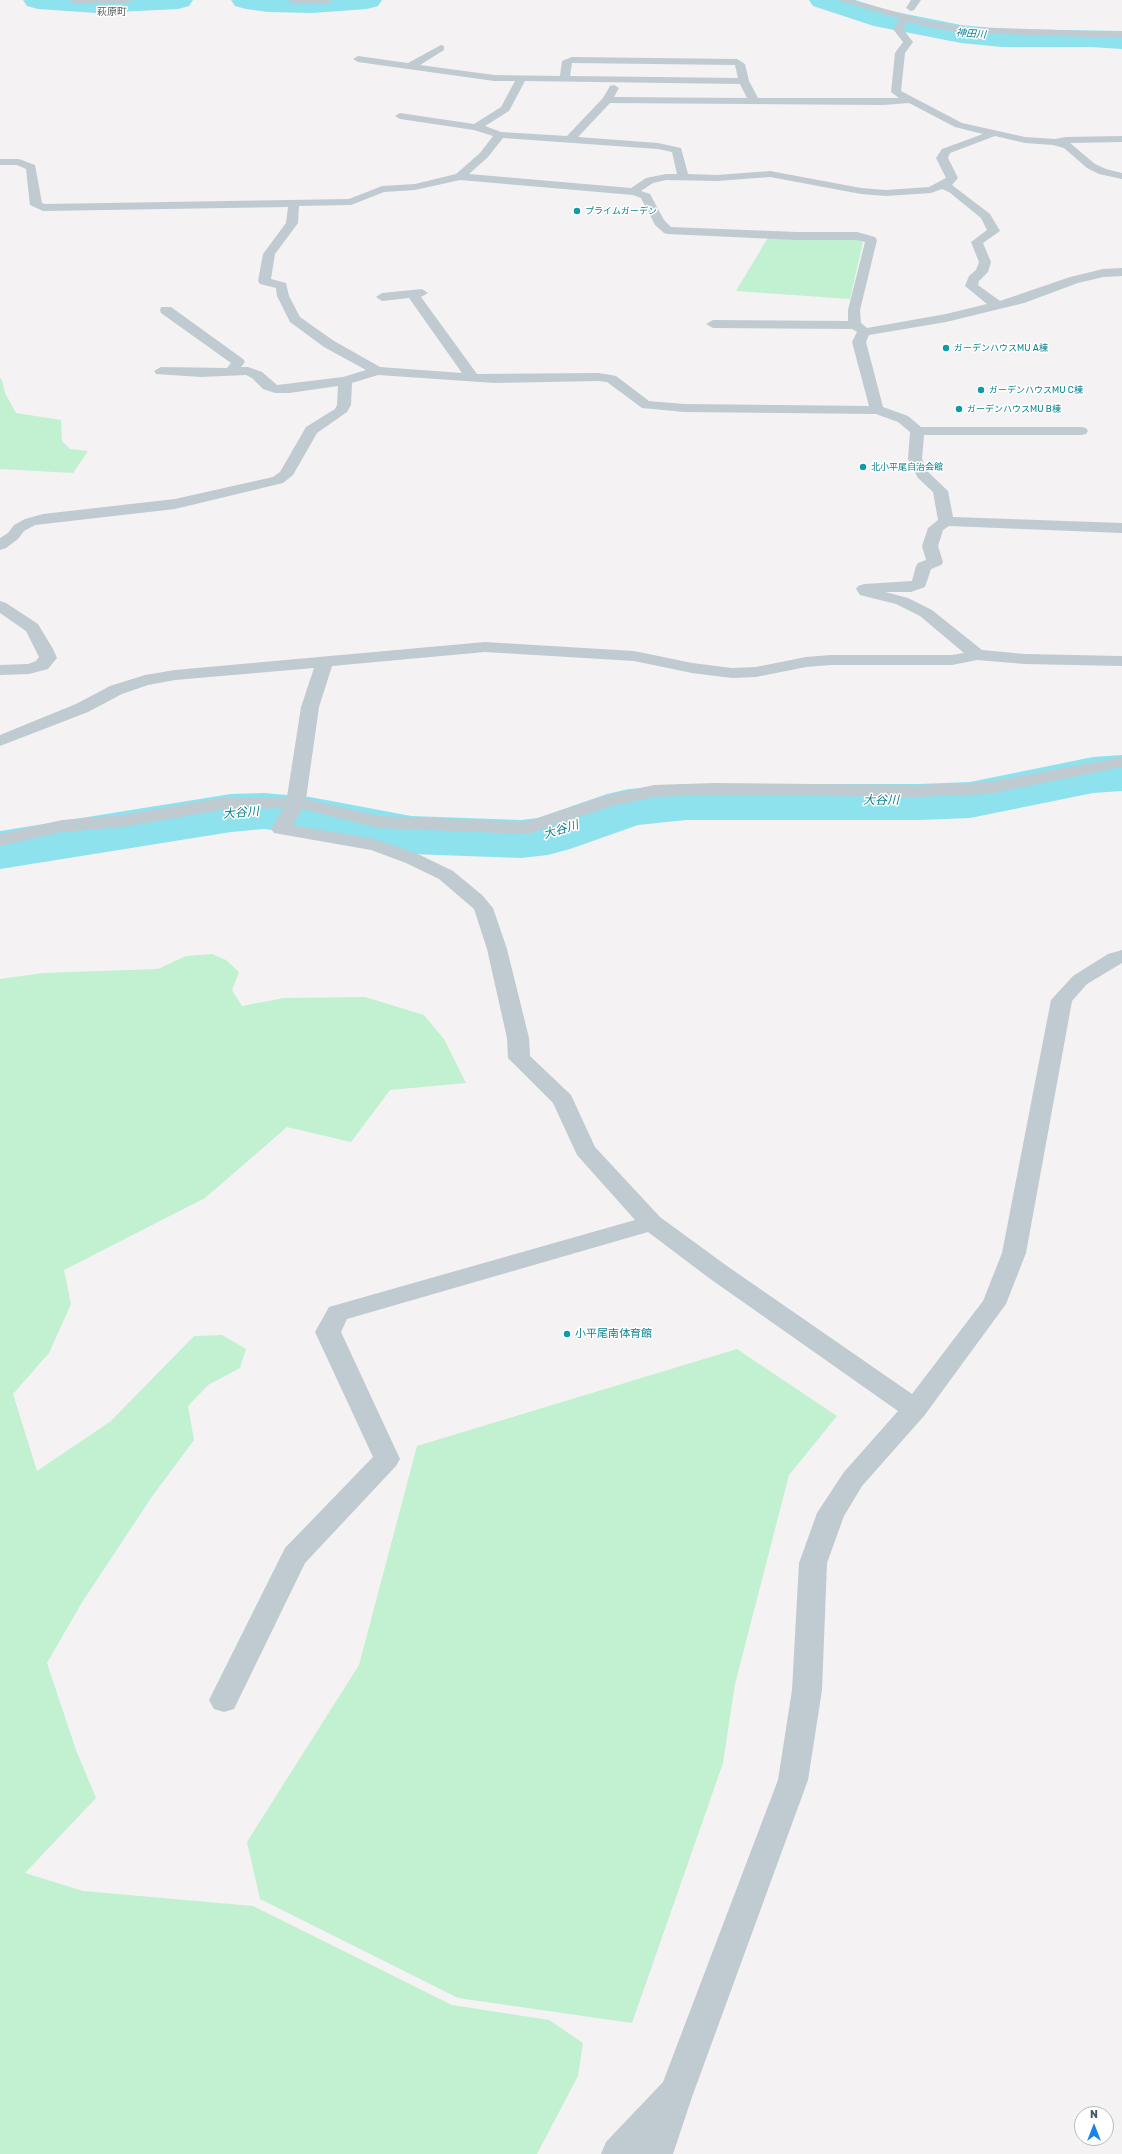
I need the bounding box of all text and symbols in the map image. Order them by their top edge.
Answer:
district label: 萩原町 [97,6,127,18]
water label: 神田川 [956,27,986,41]
marker: プライムガーデン [572,206,582,216]
place label: プライムガーデン [585,206,657,216]
marker: ガーデンハウスMU A棟 [941,343,951,353]
place label: ガーデンハウスMU A棟 [954,343,1048,353]
marker: ガーデンハウスMU C棟 [976,385,986,395]
place label: ガーデンハウスMU C棟 [989,385,1083,395]
marker: ガーデンハウスMU B棟 [954,404,964,414]
place label: ガーデンハウスMU B棟 [967,404,1061,414]
marker: 北小平尾自治会館 [858,462,868,472]
place label: 北小平尾自治会館 [871,462,943,472]
water label: 大谷川 [863,794,899,808]
water label: 大谷川 [222,804,260,822]
water label: 大谷川 [542,818,580,842]
place label: 小平尾南体育館 [575,1327,652,1341]
marker: 小平尾南体育館 [562,1329,572,1339]
north arrow [1074,2106,1114,2146]
text: N [1090,2108,1098,2121]

